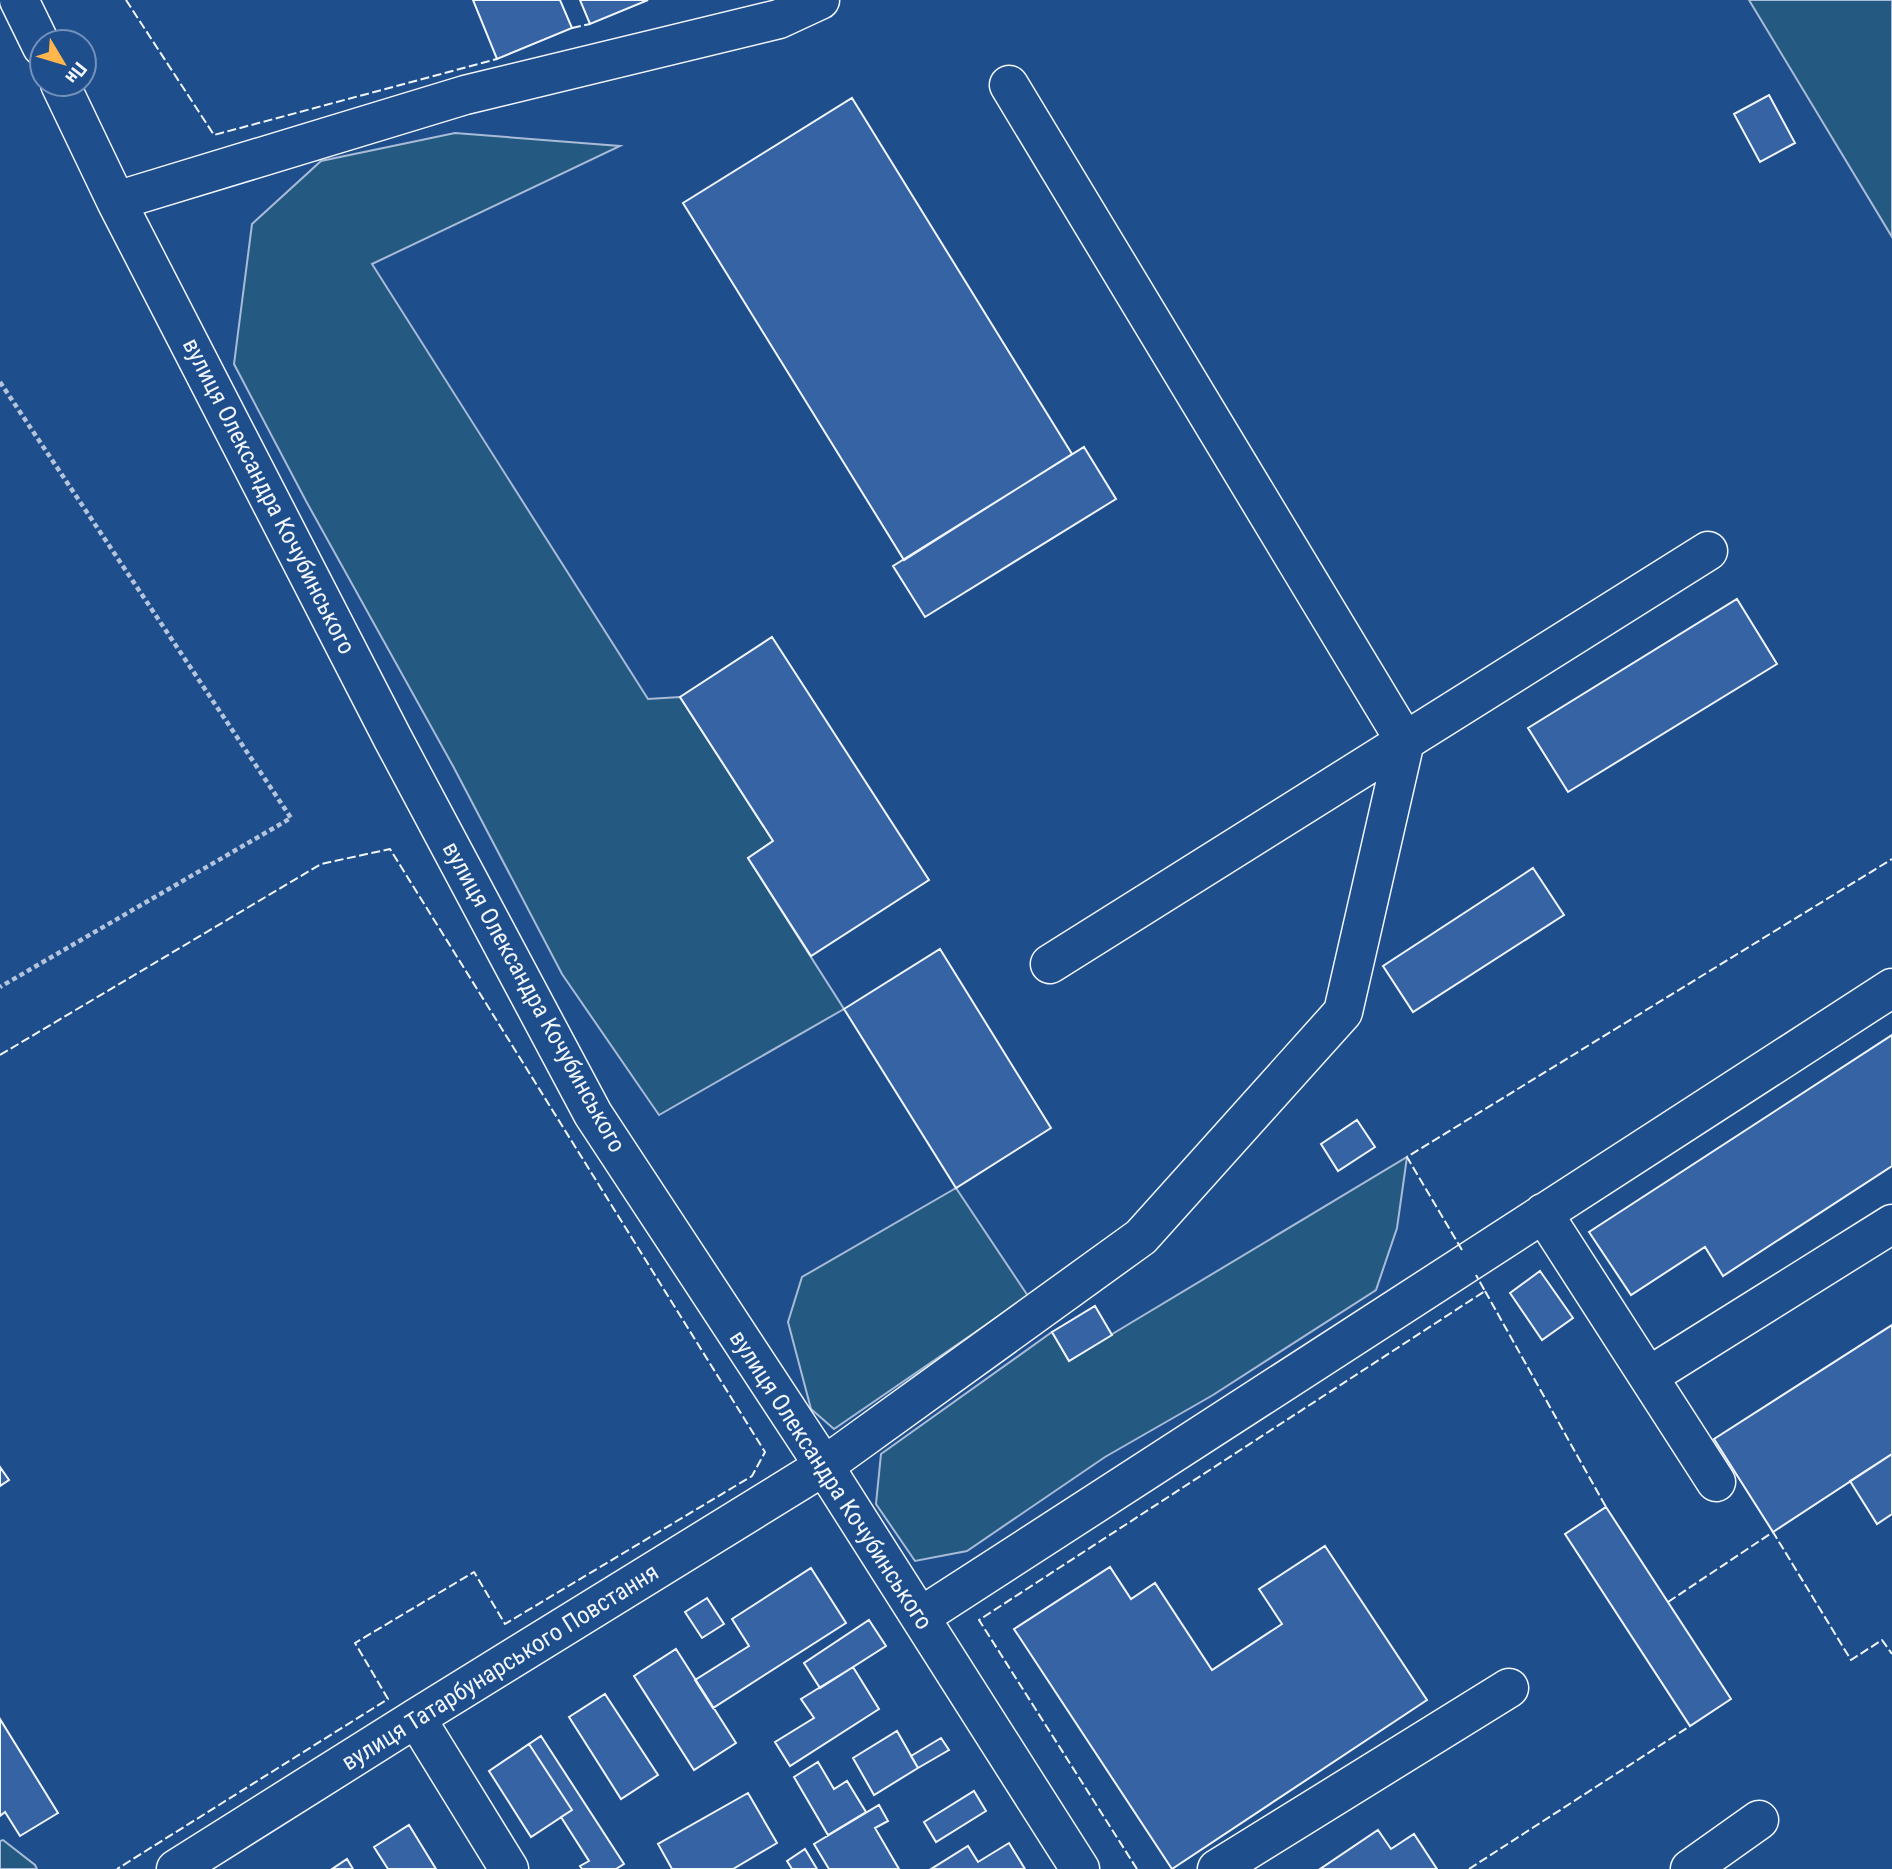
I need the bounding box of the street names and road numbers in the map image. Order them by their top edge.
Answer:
street label: вулиця Олександра Кочубинського [177,333,361,659]
street label: вулиця Олександра Кочубинського [437,837,631,1157]
street label: вулиця Олександра Кочубинського [724,1325,938,1635]
street label: вулиця Татарбунарського Повстання [337,1558,663,1776]

